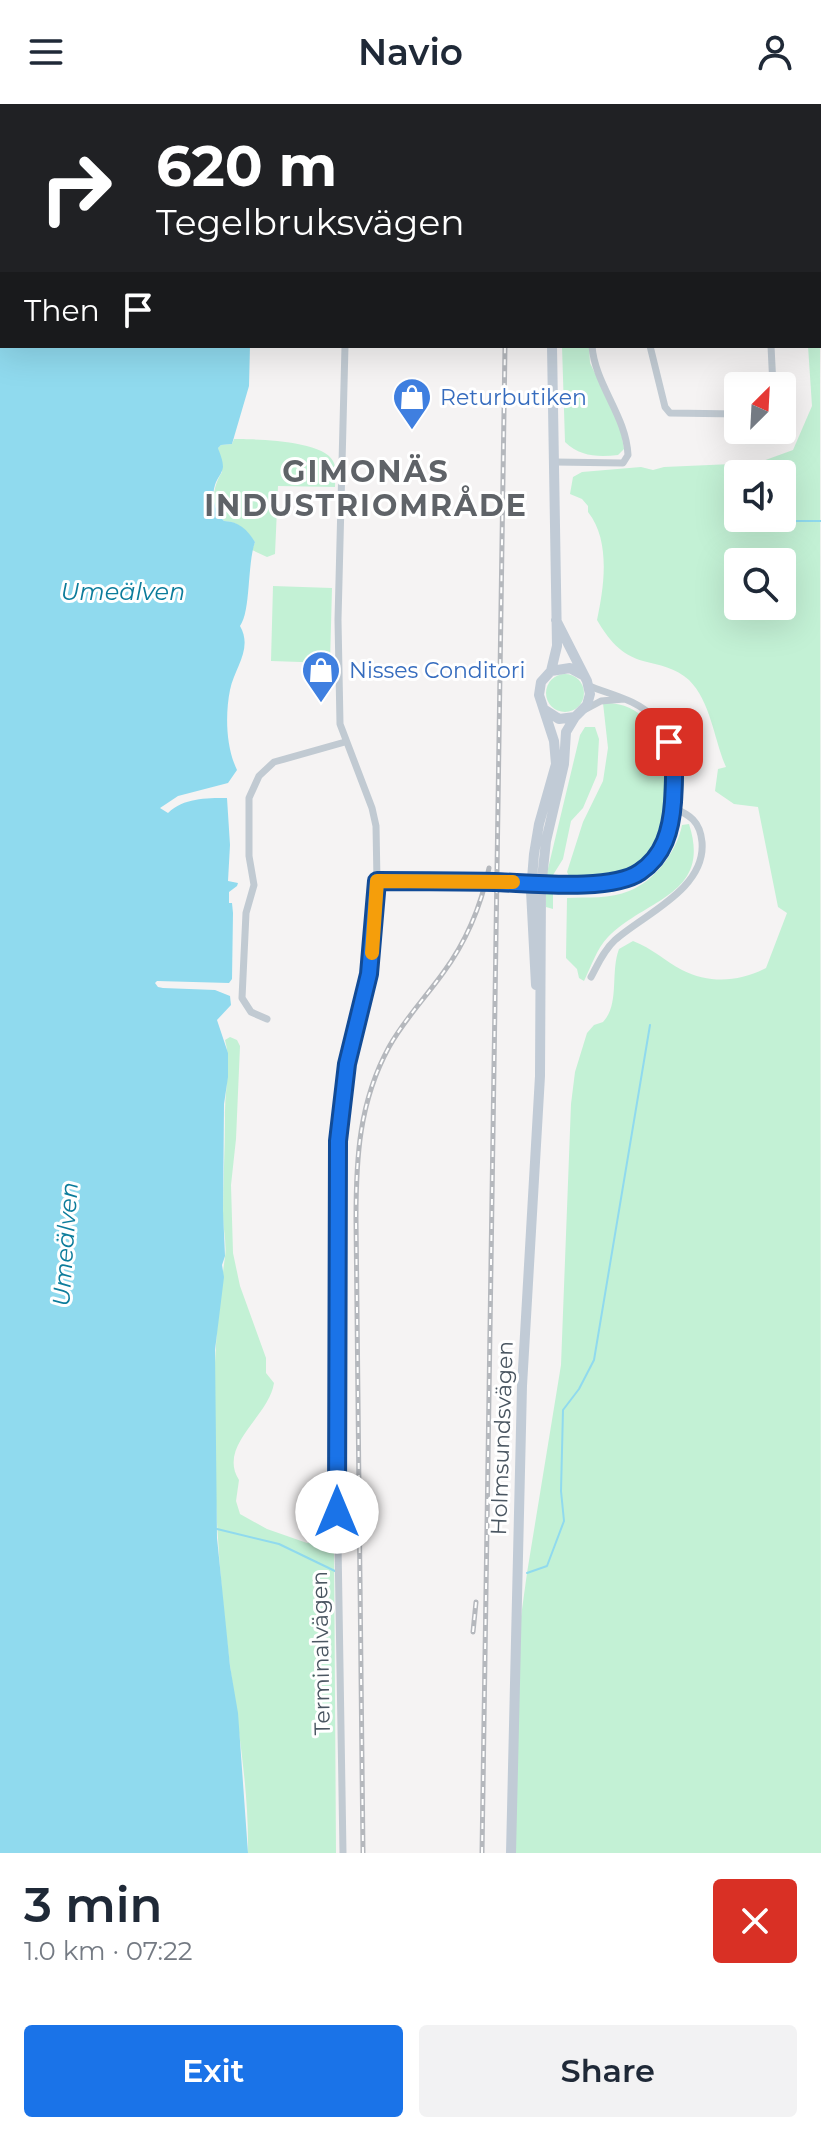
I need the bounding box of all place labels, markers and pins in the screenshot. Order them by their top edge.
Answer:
shop icon: Returbutiken [391,376,433,431]
place label: Returbutiken [440,384,587,411]
shop icon: Nisses Conditori [300,649,342,704]
place label: Nisses Conditori [349,657,525,684]
pin [635,708,703,776]

